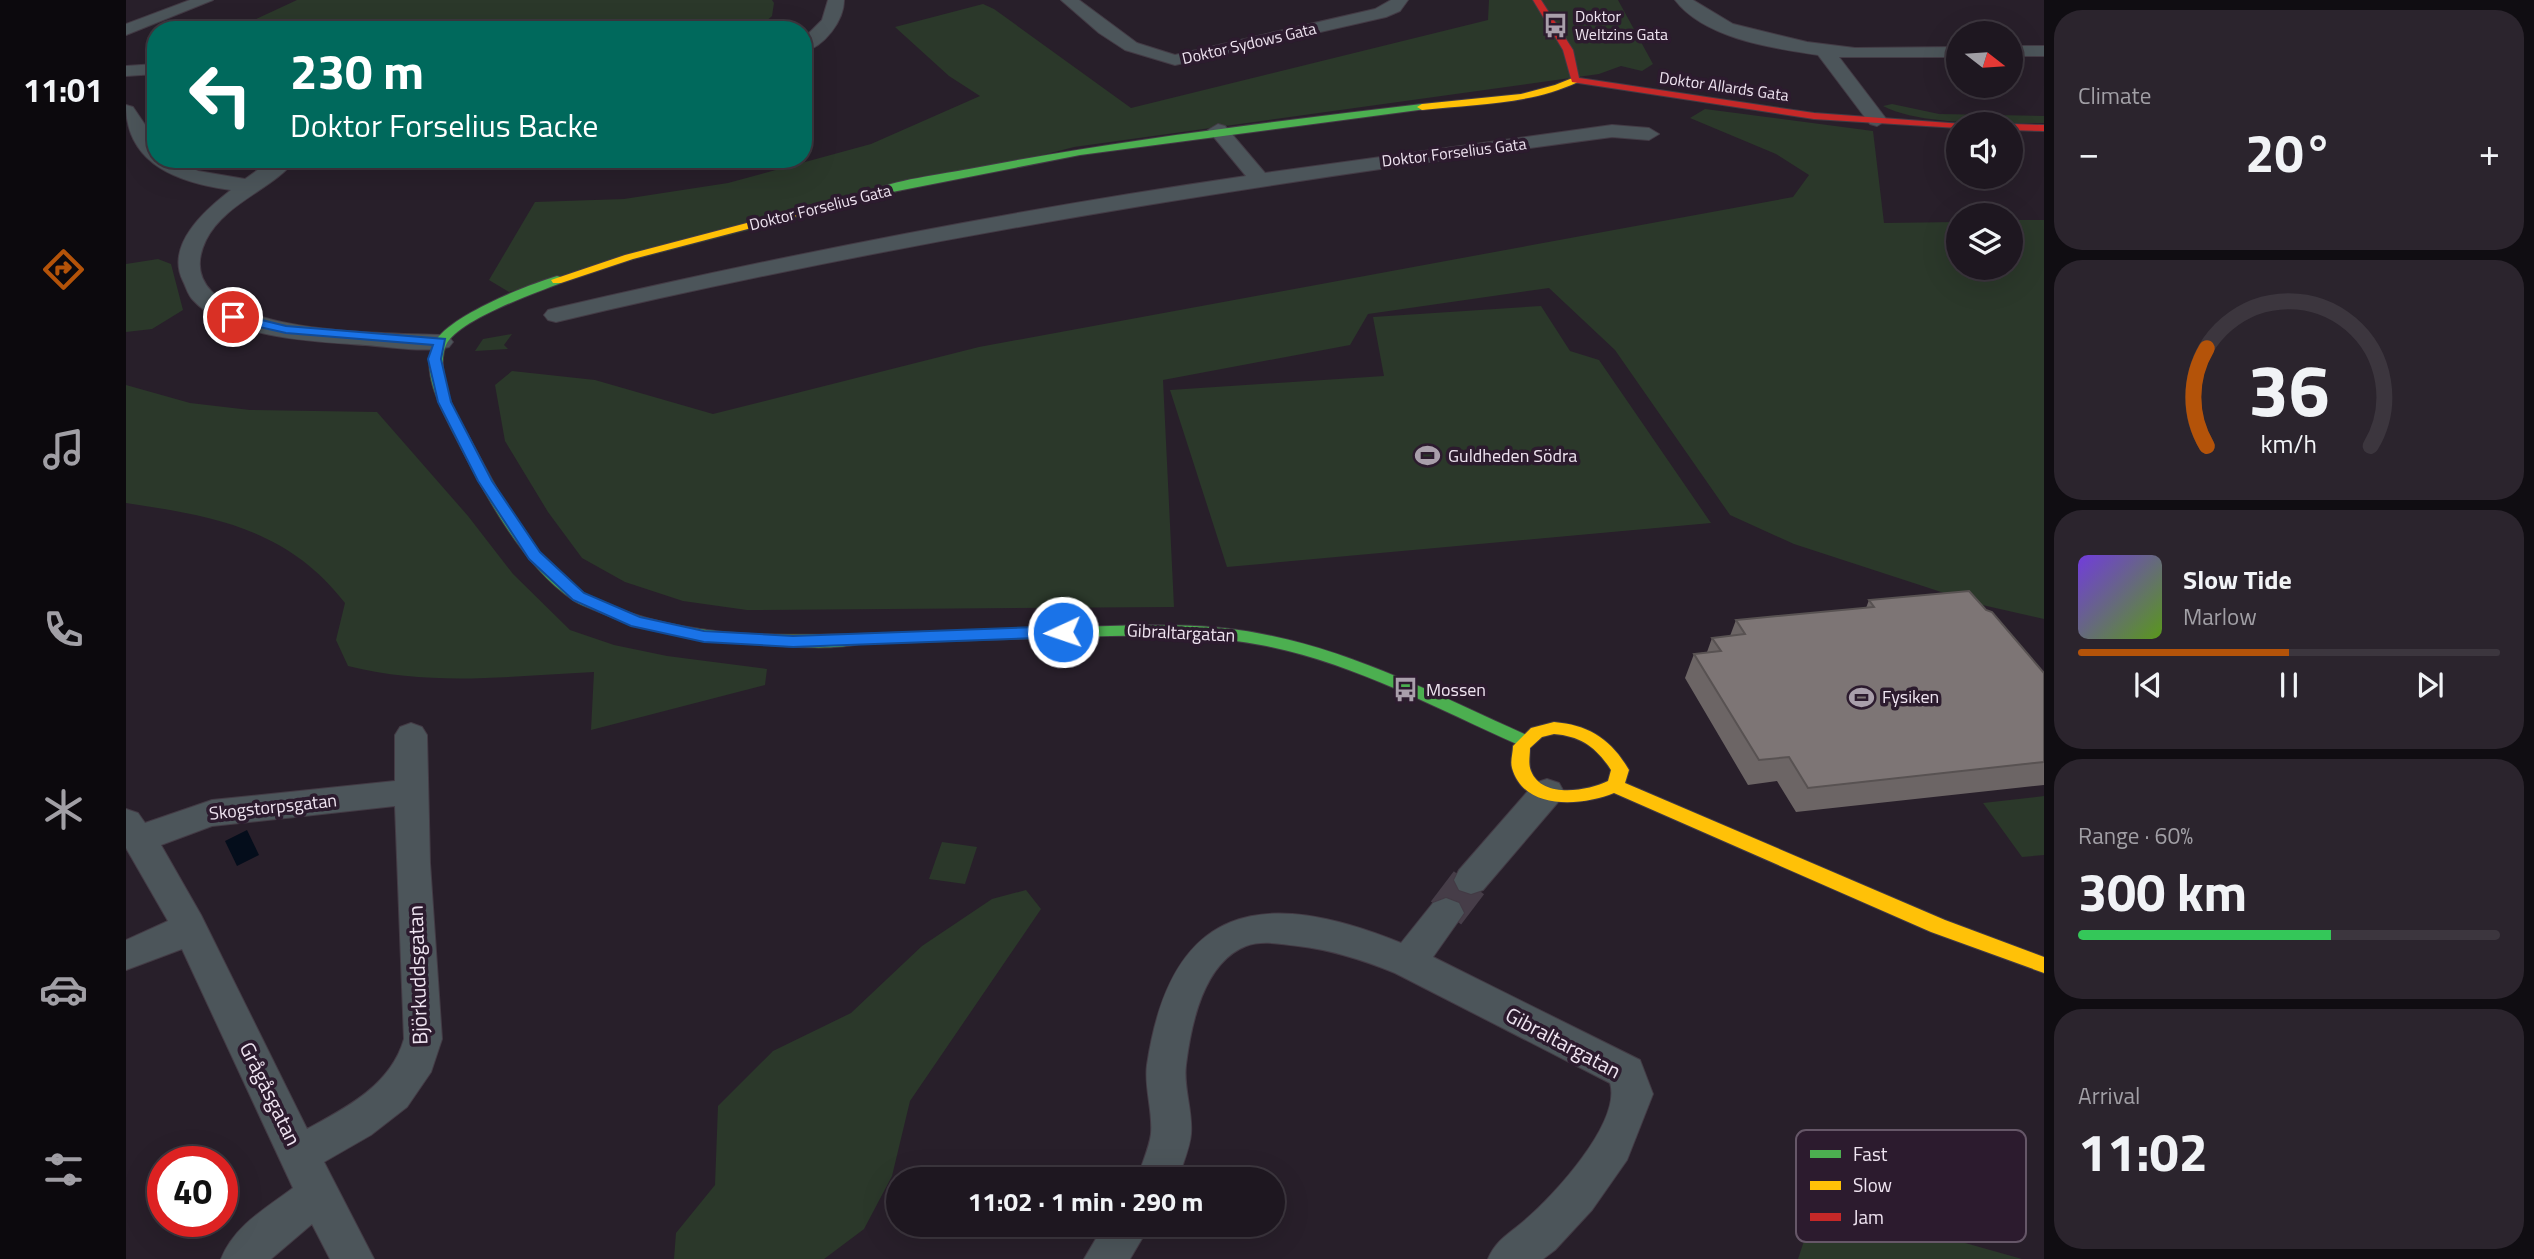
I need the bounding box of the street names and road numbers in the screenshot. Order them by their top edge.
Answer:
street label: Doktor Sydows Gata [1180,16,1318,70]
street label: Doktor Allards Gata [1658,65,1790,107]
street label: Doktor Forselius Gata [1380,131,1528,173]
street label: Doktor Forselius Gata [747,178,893,236]
street label: Gibraltargatan [1126,616,1236,649]
street label: Skogstorpsgatan [208,786,338,827]
street label: Björkuddsgatan [399,905,435,1045]
street label: Gibraltargatan [1500,998,1627,1086]
street label: Grågåsgatan [232,1036,310,1151]

